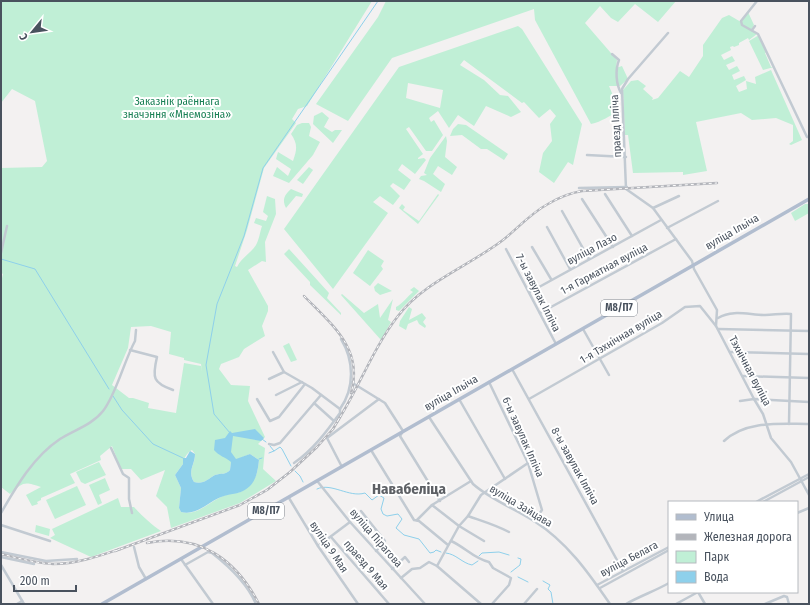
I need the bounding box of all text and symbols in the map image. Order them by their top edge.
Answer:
north arrow [12,12,52,52]
text: С [16,31,31,42]
street label: праезд Ілліча [608,94,624,158]
park label: Заказнік раённага значэння «Мнемозіна» [123,95,231,121]
street label: вуліца Ільіча [703,211,761,253]
street label: вуліца Лазо [565,230,619,268]
street label: 1-я Гарматная вуліца [558,241,650,297]
street label: 7-ы завулак Ілліча [513,252,563,334]
road number: М8/П7 [601,300,637,316]
street label: 1-я Тэхнічная вуліца [578,307,664,367]
street label: Тэхнічная вуліца [726,334,774,408]
street label: вуліца Ільіча [422,372,480,414]
street label: 6-ы завулак Ілліча [500,395,546,479]
street label: 8-ы завулак Ілліча [548,425,602,507]
district label: Навабеліца [372,480,446,498]
street label: вуліца Зайцава [487,482,555,530]
legend [668,501,798,593]
road number: М8/П7 [248,503,284,519]
street label: вуліца Пірагова [347,506,405,570]
text: Улица [703,510,734,524]
street label: вуліца 9 Мая [307,519,351,575]
text: Железная дорога [704,530,792,544]
street label: праезд 9 Мая [341,537,391,593]
street label: вуліца Белага [598,538,660,580]
text: Парк [704,550,730,564]
scale bar [14,567,76,593]
text: Вода [704,570,729,584]
text: 200 m [20,574,50,588]

